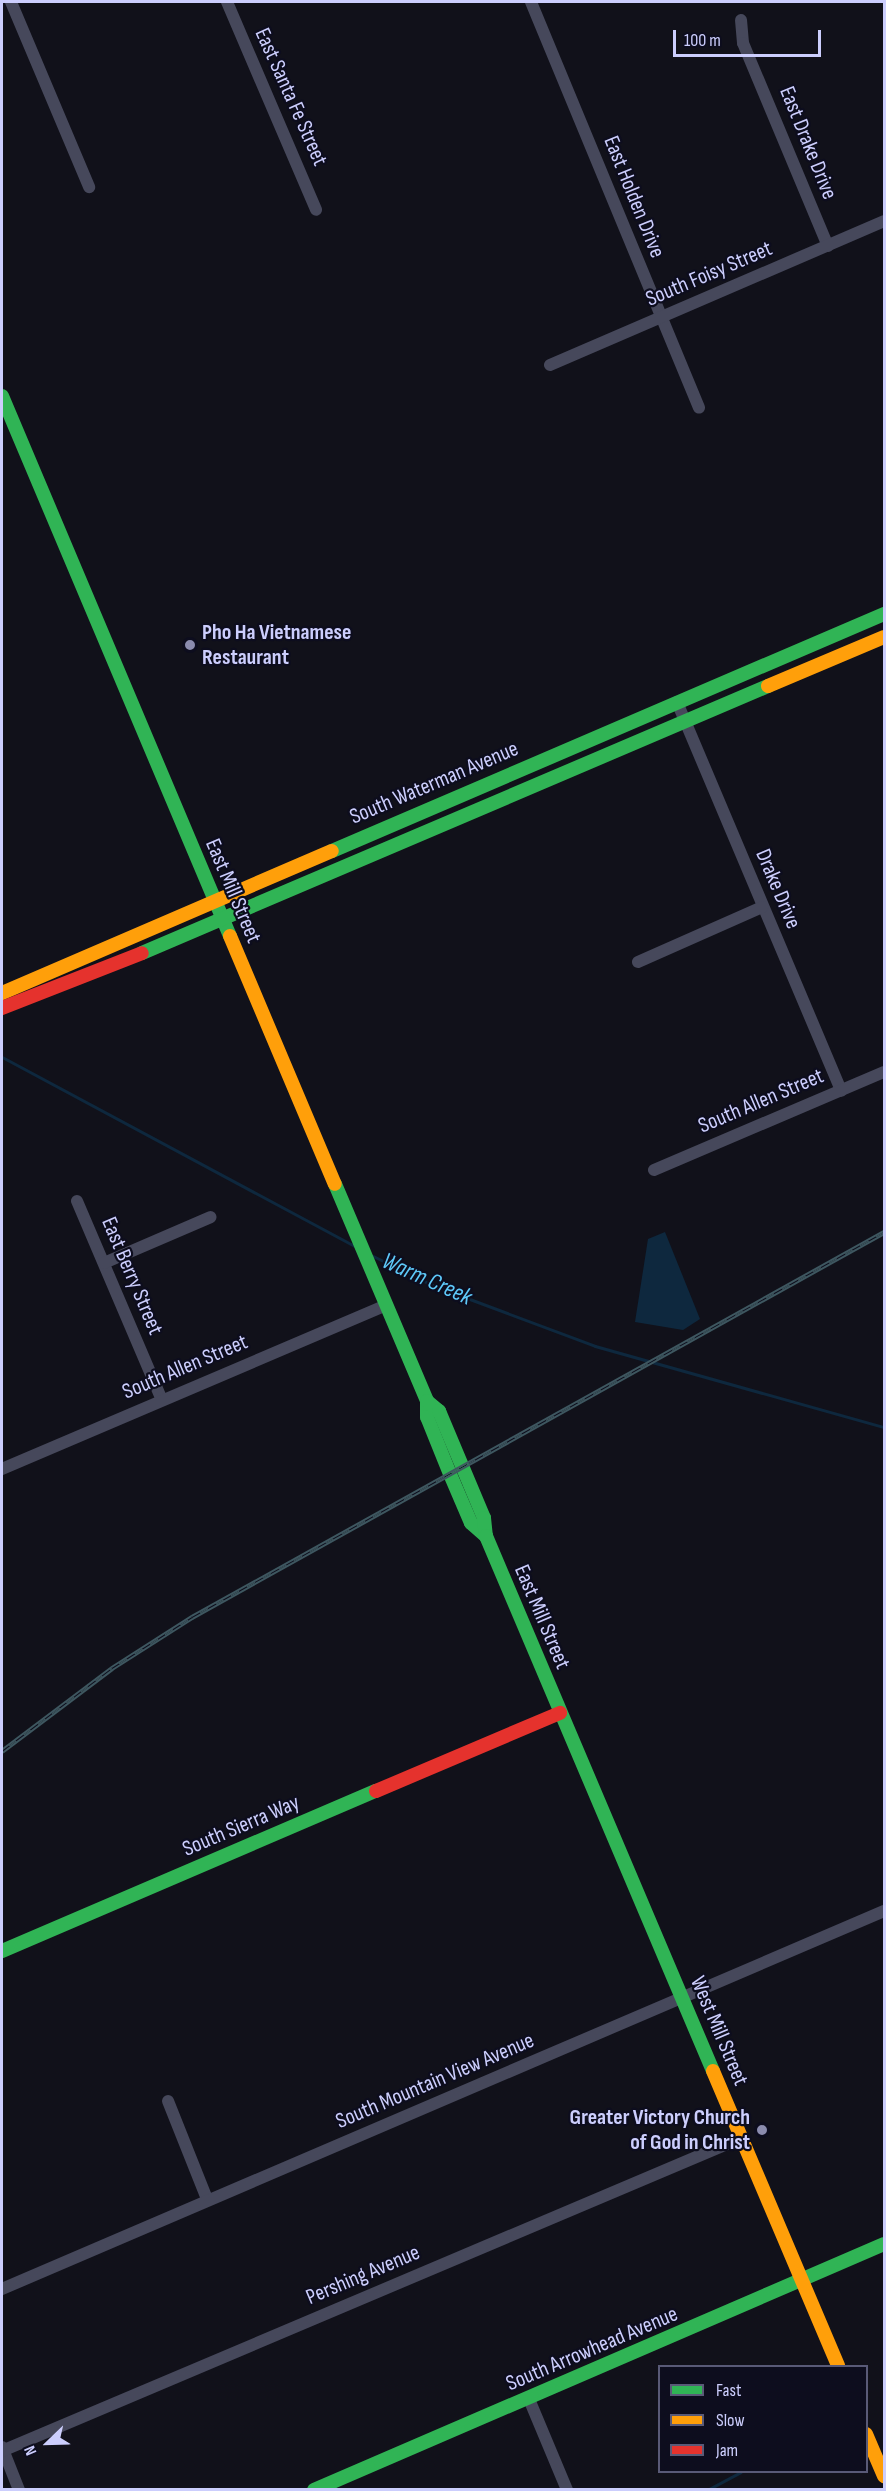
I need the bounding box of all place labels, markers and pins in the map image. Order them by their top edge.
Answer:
place label: Pho Ha Vietnamese Restaurant [202,619,351,670]
marker: Pho Ha Vietnamese Restaurant [183,638,197,652]
place label: Greater Victory Church of God in Christ [570,2104,750,2156]
marker: Greater Victory Church of God in Christ [755,2123,769,2137]

